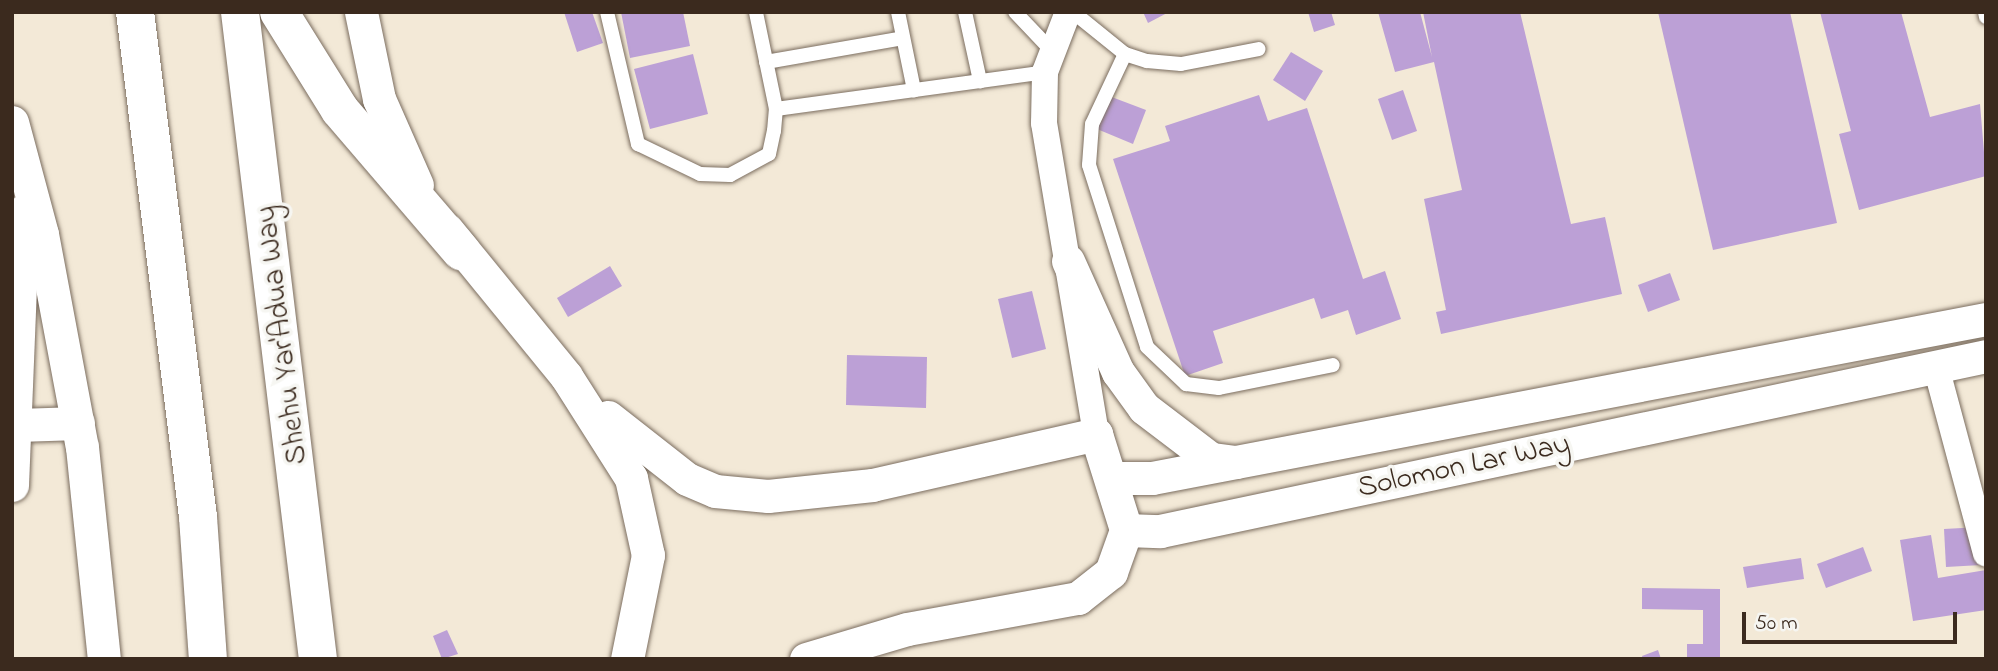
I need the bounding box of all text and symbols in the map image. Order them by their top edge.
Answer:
street label: Shehu Yar'Adua Way [249,204,317,466]
street label: Solomon Lar Way [1355,427,1573,507]
scale bar [1746,598,1961,642]
text: 50 m [1755,609,1798,639]

